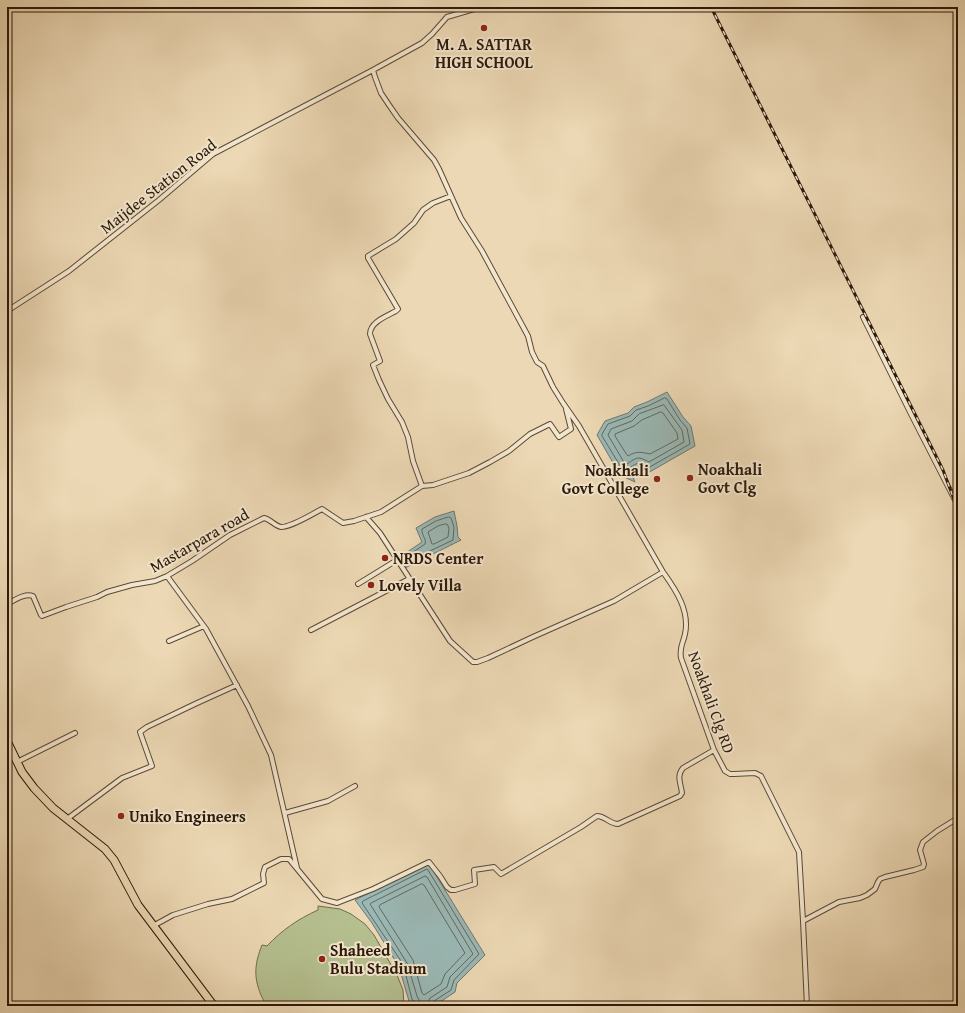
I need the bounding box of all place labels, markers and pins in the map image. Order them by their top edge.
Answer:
marker: M. A. SATTAR HIGH SCHOOL [479,23,489,33]
place label: M. A. SATTAR HIGH SCHOOL [435,32,534,74]
place label: Noakhali Govt Clg [698,457,762,499]
place label: Noakhali Govt College [562,458,649,500]
marker: Noakhali Govt Clg [685,473,695,483]
marker: Noakhali Govt College [652,474,662,484]
place label: NRDS Center [393,546,484,570]
marker: NRDS Center [380,553,390,563]
place label: Lovely Villa [379,573,462,597]
marker: Lovely Villa [366,580,376,590]
place label: Uniko Engineers [129,804,246,828]
marker: Uniko Engineers [116,811,126,821]
place label: Shaheed Bulu Stadium [330,938,427,980]
marker: Shaheed Bulu Stadium [317,954,327,964]

